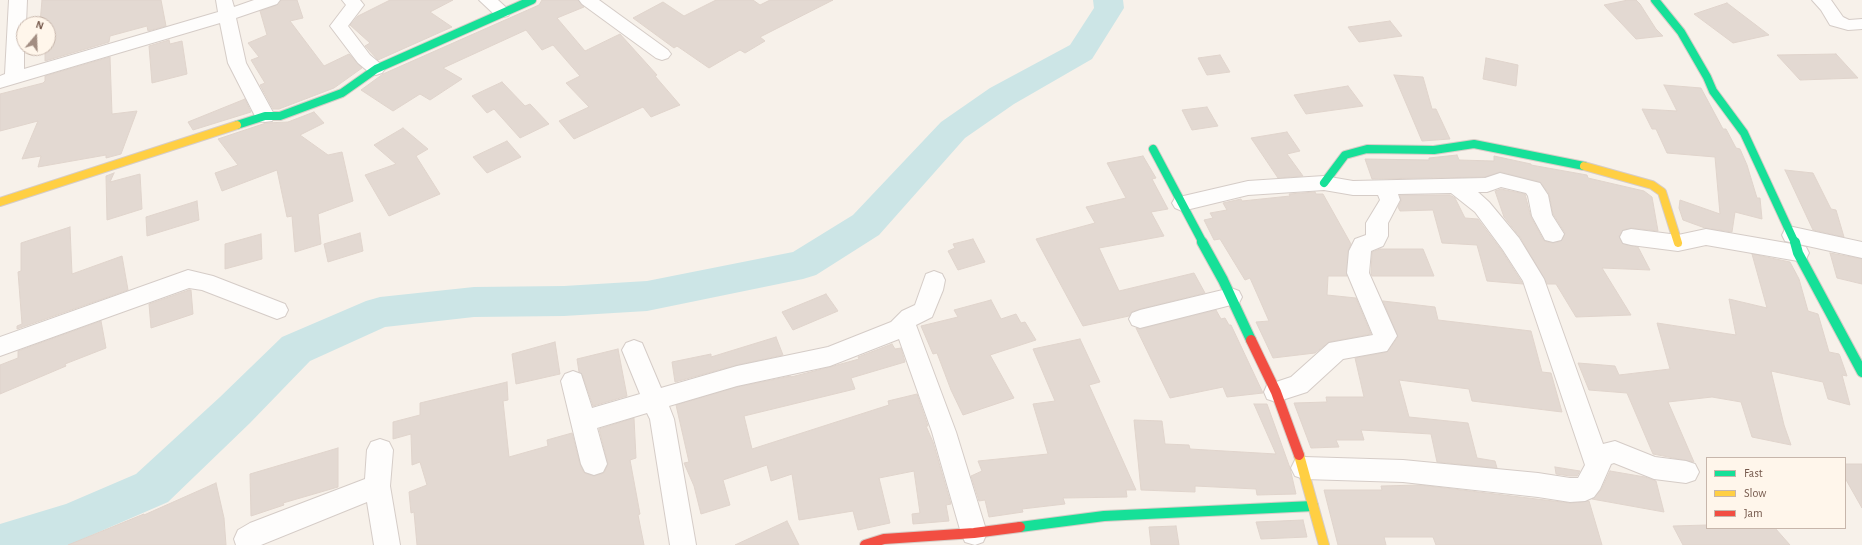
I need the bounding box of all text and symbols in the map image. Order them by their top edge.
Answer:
north arrow [16,16,56,56]
text: N [34,19,45,32]
legend [1706,457,1846,529]
text: Fast [1744,467,1763,479]
text: Slow [1744,487,1766,499]
text: Jam [1744,507,1763,519]

